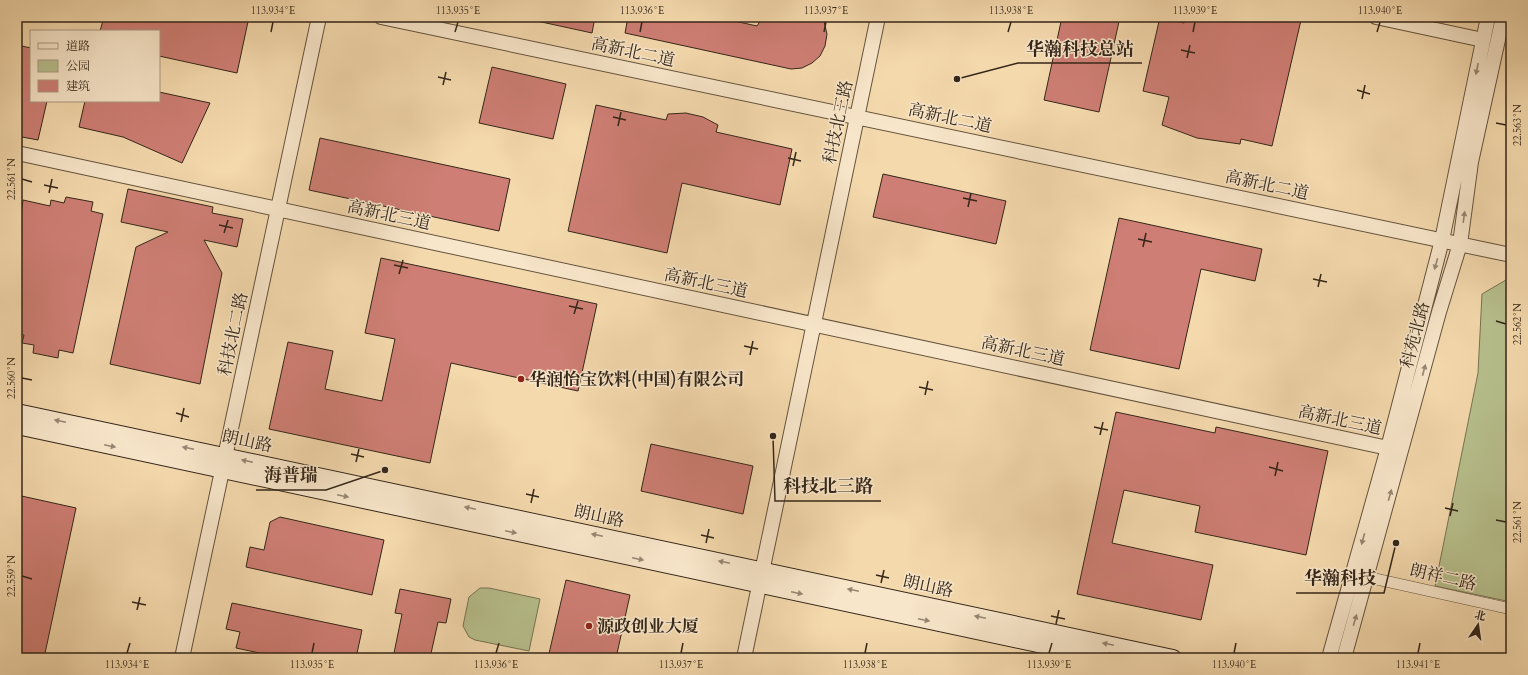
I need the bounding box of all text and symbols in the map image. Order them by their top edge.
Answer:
text: 113.934°E [251,4,295,18]
text: 113.935°E [436,4,480,18]
text: 113.936°E [620,4,664,18]
text: 113.937°E [804,4,848,18]
text: 113.938°E [989,4,1033,18]
text: 113.939°E [1173,4,1217,18]
text: 113.940°E [1358,4,1402,18]
legend [30,30,160,102]
street label: 高新北二道 [589,32,677,72]
callout: 华瀚科技总站 [1018,33,1142,63]
text: 华瀚科技总站 [1026,37,1134,62]
text: 道路 [66,38,90,54]
text: 公园 [66,58,90,74]
one-way arrow [1474,63,1480,75]
text: 建筑 [66,78,90,94]
street label: 科技北三路 [818,78,858,166]
street label: 高新北二道 [906,98,994,138]
text: 22.563°N [1511,104,1525,146]
text: 22.561°N [5,158,19,200]
street label: 高新北二道 [1223,165,1311,205]
street label: 高新北三道 [345,195,433,235]
one-way arrow [1461,211,1467,223]
one-way arrow [1433,259,1439,271]
street label: 高新北三道 [662,263,750,303]
street label: 科技北二路 [213,290,253,378]
street label: 科苑北路 [1395,299,1435,371]
text: 22.562°N [1511,303,1525,345]
street label: 高新北三道 [979,331,1067,371]
text: 22.560°N [5,357,19,399]
one-way arrow [1421,364,1427,376]
place label: 华润怡宝饮料(中国)有限公司 [529,368,745,391]
marker: 华润怡宝饮料(中国)有限公司 [516,374,526,384]
street label: 高新北三道 [1296,400,1384,440]
one-way arrow [54,418,67,424]
street label: 朗山路 [220,424,274,458]
one-way arrow [104,444,116,450]
one-way arrow [181,445,194,451]
one-way arrow [240,457,253,463]
callout: 海普瑞 [256,460,326,490]
text: 海普瑞 [264,463,318,488]
callout: 科技北三路 [775,471,881,501]
text: 科技北三路 [783,474,873,499]
one-way arrow [1387,489,1393,501]
one-way arrow [337,493,349,499]
street label: 朗山路 [572,499,626,533]
text: 22.561°N [1511,501,1525,543]
one-way arrow [463,505,476,511]
one-way arrow [505,529,517,535]
one-way arrow [591,532,603,538]
one-way arrow [1360,533,1366,545]
text: 22.559°N [5,555,19,597]
one-way arrow [632,556,645,562]
street label: 朗祥二路 [1407,558,1479,596]
one-way arrow [718,559,730,565]
callout: 华瀚科技 [1296,563,1384,593]
text: 华瀚科技 [1304,566,1377,591]
street label: 朗山路 [901,569,955,603]
one-way arrow [847,586,859,592]
one-way arrow [791,590,803,596]
north arrow [1458,605,1498,645]
text: 北 [1473,607,1487,624]
one-way arrow [974,614,987,620]
one-way arrow [1352,614,1358,626]
place label: 源政创业大厦 [597,615,699,638]
one-way arrow [918,617,931,623]
marker: 源政创业大厦 [584,621,594,631]
one-way arrow [1101,641,1114,647]
text: 113.934°E [105,658,149,672]
text: 113.935°E [290,658,334,672]
text: 113.936°E [474,658,518,672]
text: 113.937°E [659,658,703,672]
text: 113.938°E [843,658,887,672]
text: 113.939°E [1027,658,1071,672]
text: 113.940°E [1212,658,1256,672]
text: 113.941°E [1396,658,1440,672]

